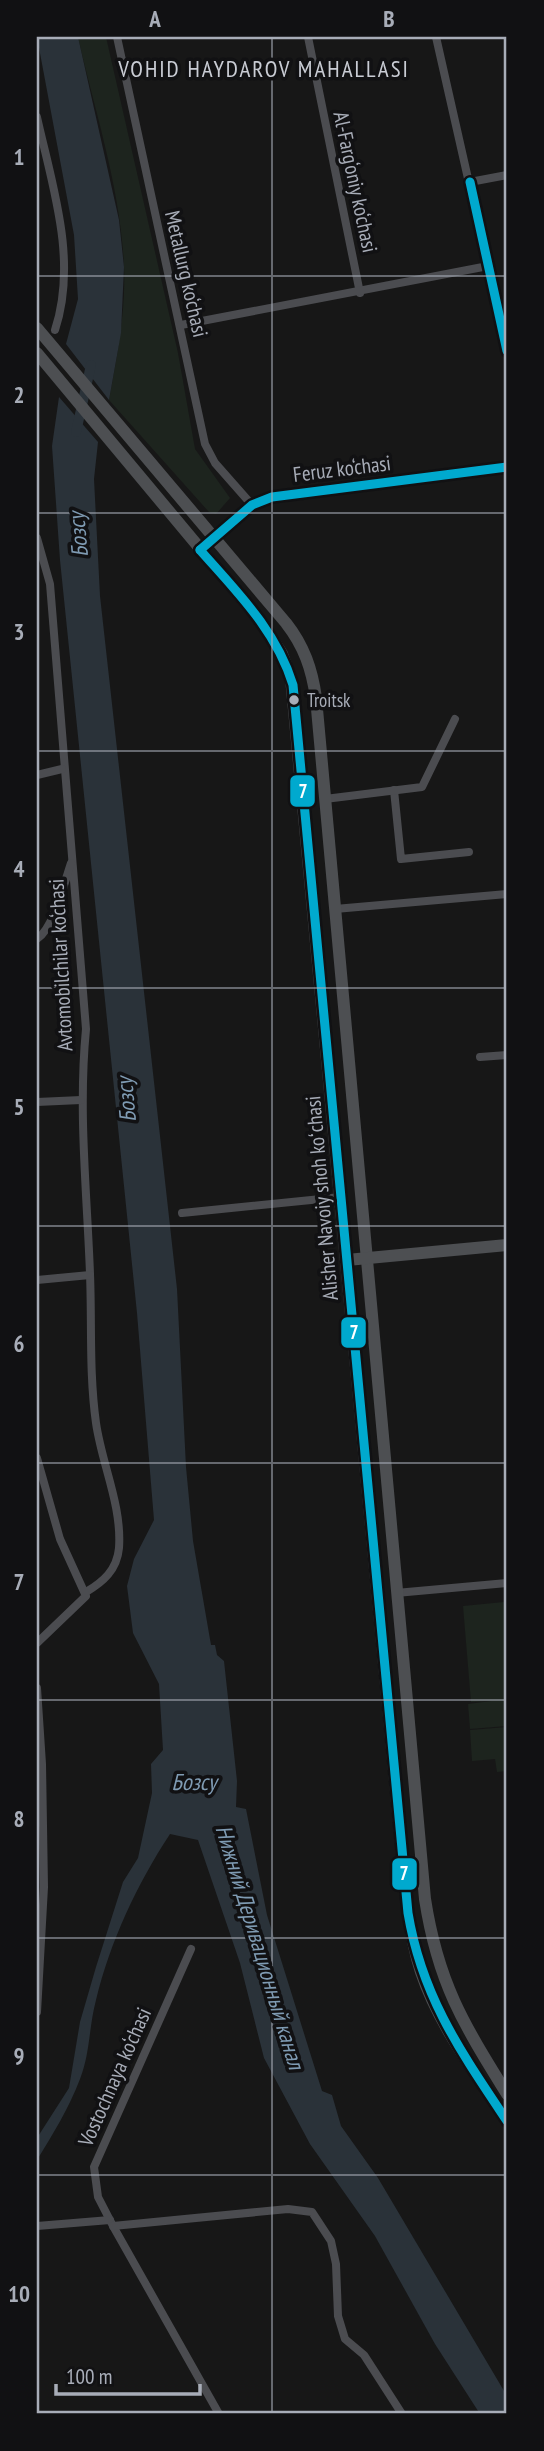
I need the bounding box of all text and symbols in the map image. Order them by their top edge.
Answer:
text: A [148,4,161,33]
text: B [383,4,395,33]
district label: VOHID HAYDAROV MAHALLASI [117,54,410,83]
street label: Al-Farg‘oniy ko‘chasi [327,109,384,255]
text: 1 [14,142,25,171]
street label: Metallurg ko‘chasi [159,208,214,340]
text: 2 [14,380,25,409]
street label: Feruz ko‘chasi [292,449,392,488]
water label: Бозсу [61,508,94,559]
text: 3 [14,617,25,646]
place label: Troitsk [307,688,351,712]
marker: Troitsk [287,693,301,707]
line badge: 7 [289,774,316,808]
text: 7 [298,779,308,803]
text: 4 [14,854,25,883]
street label: Avtomobilchilar ko‘chasi [43,878,79,1052]
water label: Бозсу [109,1073,142,1124]
text: 5 [14,1092,25,1121]
street label: Alisher Navoiy shoh koʻchasi [299,1095,344,1302]
line badge: 7 [340,1316,367,1349]
text: 7 [349,1320,359,1344]
text: 6 [14,1329,25,1358]
text: 7 [14,1567,25,1596]
water label: Бозсу [172,1767,220,1796]
text: 8 [14,1804,25,1833]
water label: Нижний Деривационный канал [210,1821,312,2074]
line badge: 7 [391,1857,418,1891]
text: 7 [399,1861,409,1885]
street label: Vostochnaya ko‘chasi [71,2003,157,2151]
text: 9 [14,2041,25,2070]
text: 10 [8,2279,30,2308]
scale bar [56,2353,200,2397]
text: 100 m [66,2363,112,2390]

